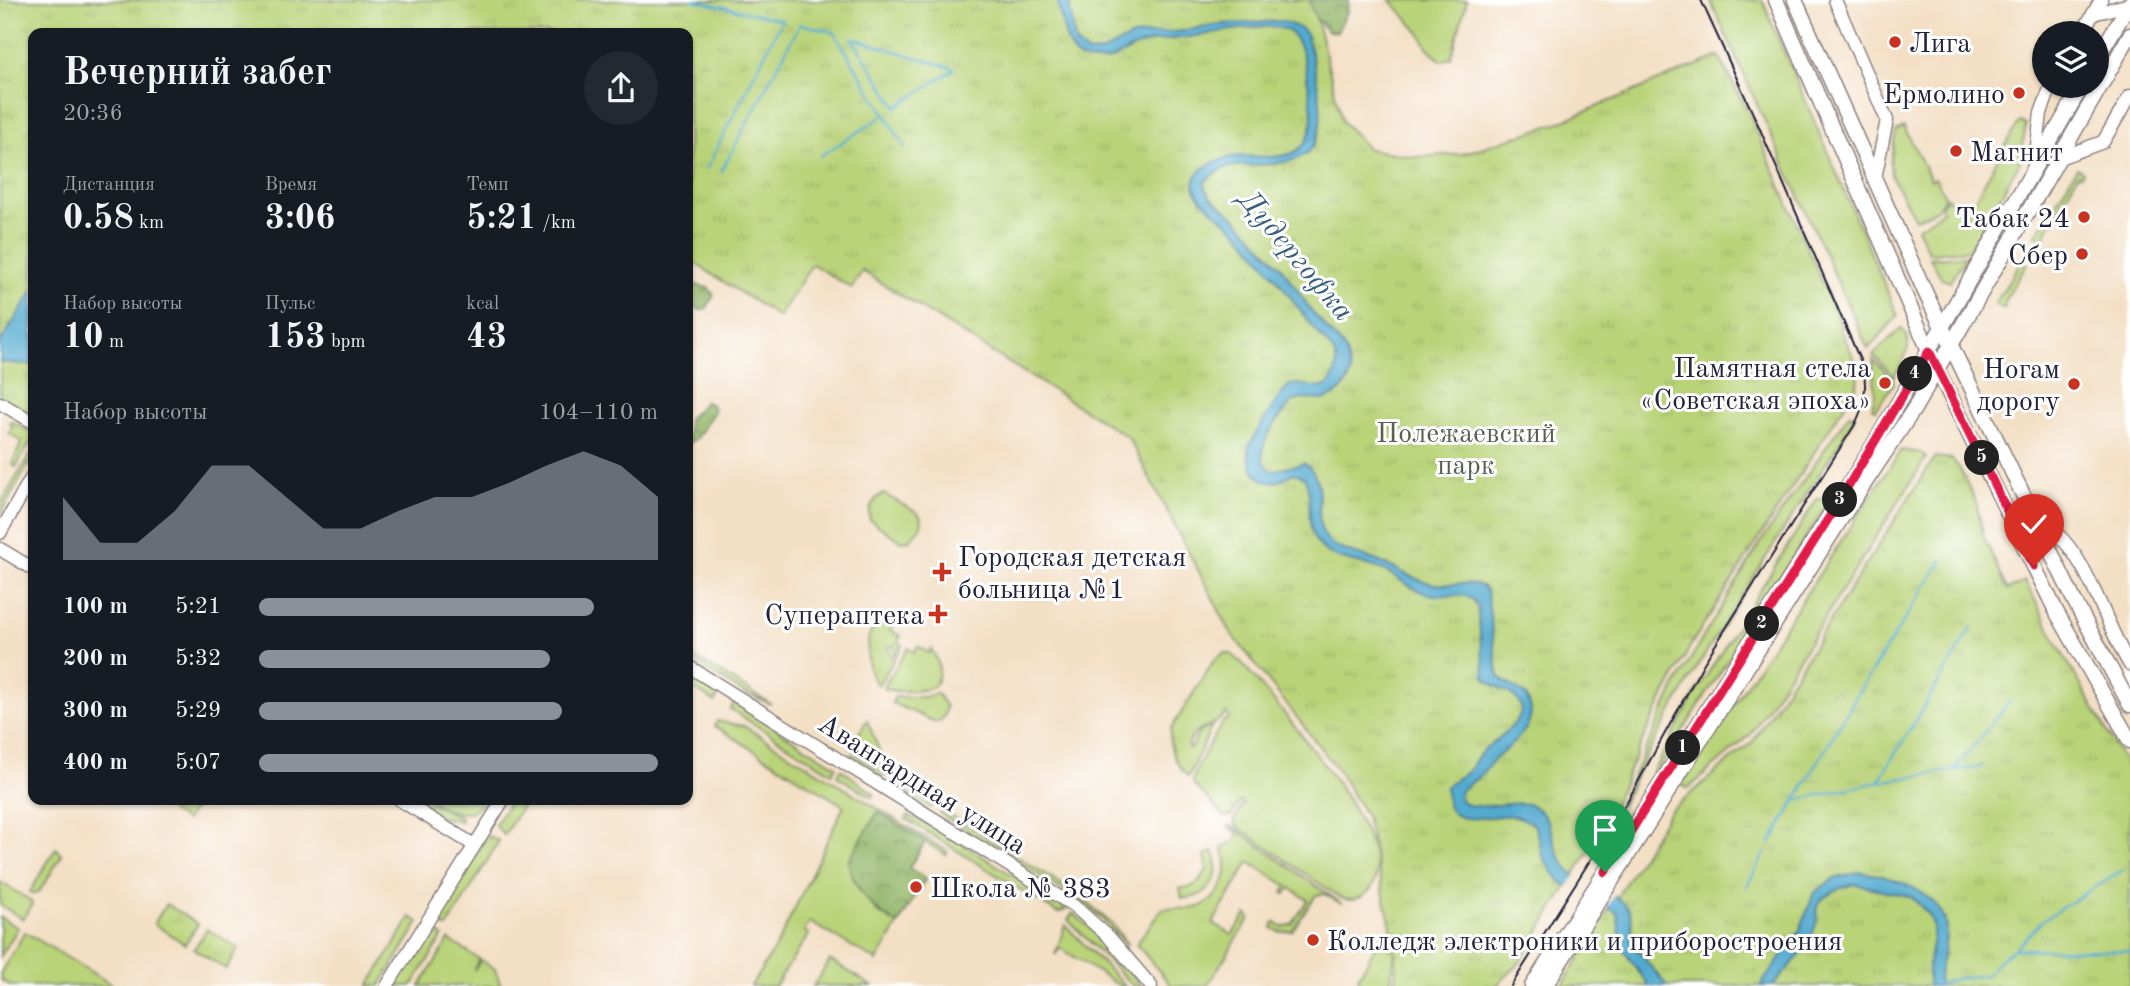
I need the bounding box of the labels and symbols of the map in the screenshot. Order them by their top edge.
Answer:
place label: Лига [1909,31,1971,59]
marker: Лига [1887,34,1903,50]
place label: Ермолино [1883,82,2005,110]
marker: Ермолино [2011,85,2027,101]
place label: Магнит [1970,140,2063,168]
marker: Магнит [1948,143,1964,159]
water label: Дудергофка [1230,182,1358,327]
place label: Табак 24 [1956,206,2070,234]
marker: Табак 24 [2076,209,2092,225]
place label: Сбер [2008,243,2068,271]
marker: Сбер [2074,246,2090,262]
place label: Памятная стела «Советская эпоха» [1640,356,1871,416]
pin: 4 [1898,356,1932,392]
place label: Ногам дорогу [1977,357,2060,417]
marker: Памятная стела «Советская эпоха» [1877,375,1893,391]
marker: Ногам дорогу [2066,376,2082,392]
park label: Полежаевский парк [1376,421,1556,481]
pin: 5 [1965,440,2000,476]
pin: 3 [1822,482,1857,518]
pin [2004,494,2064,566]
place label: Городская детская больница №1 [958,545,1186,605]
marker: Городская детская больница №1 [932,562,952,582]
place label: Супераптека [765,603,924,631]
marker: Супераптека [930,606,946,622]
pin: 2 [1744,606,1780,642]
street label: Авангардная улица [812,710,1031,861]
pin: 1 [1666,730,1700,766]
pin [1575,800,1635,872]
place label: Школа № 383 [930,876,1111,904]
marker: Школа № 383 [908,879,924,895]
place label: Колледж электроники и приборостроения [1327,929,1842,957]
marker: Колледж электроники и приборостроения [1305,932,1321,948]

